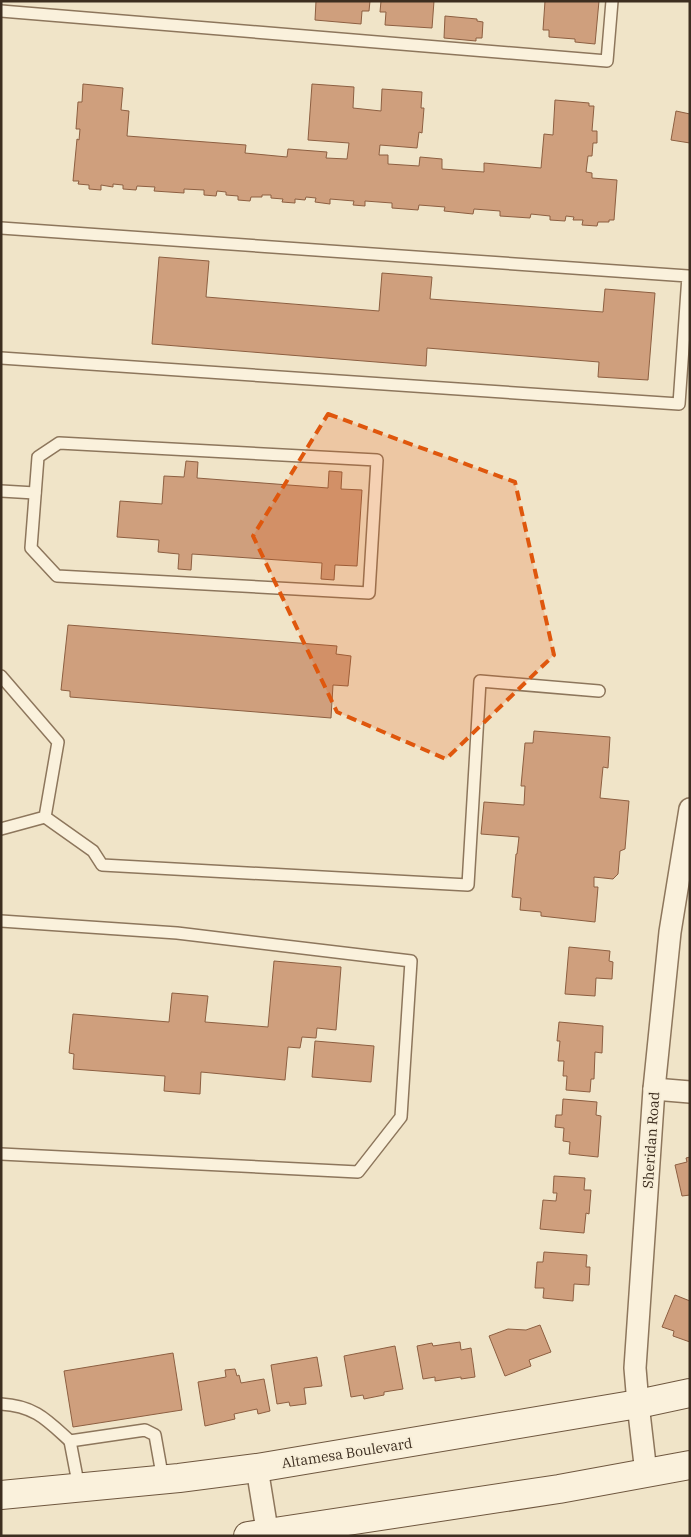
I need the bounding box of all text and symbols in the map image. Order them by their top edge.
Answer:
street label: Sheridan Road [639,1091,663,1189]
street label: Altamesa Boulevard [280,1434,414,1472]

